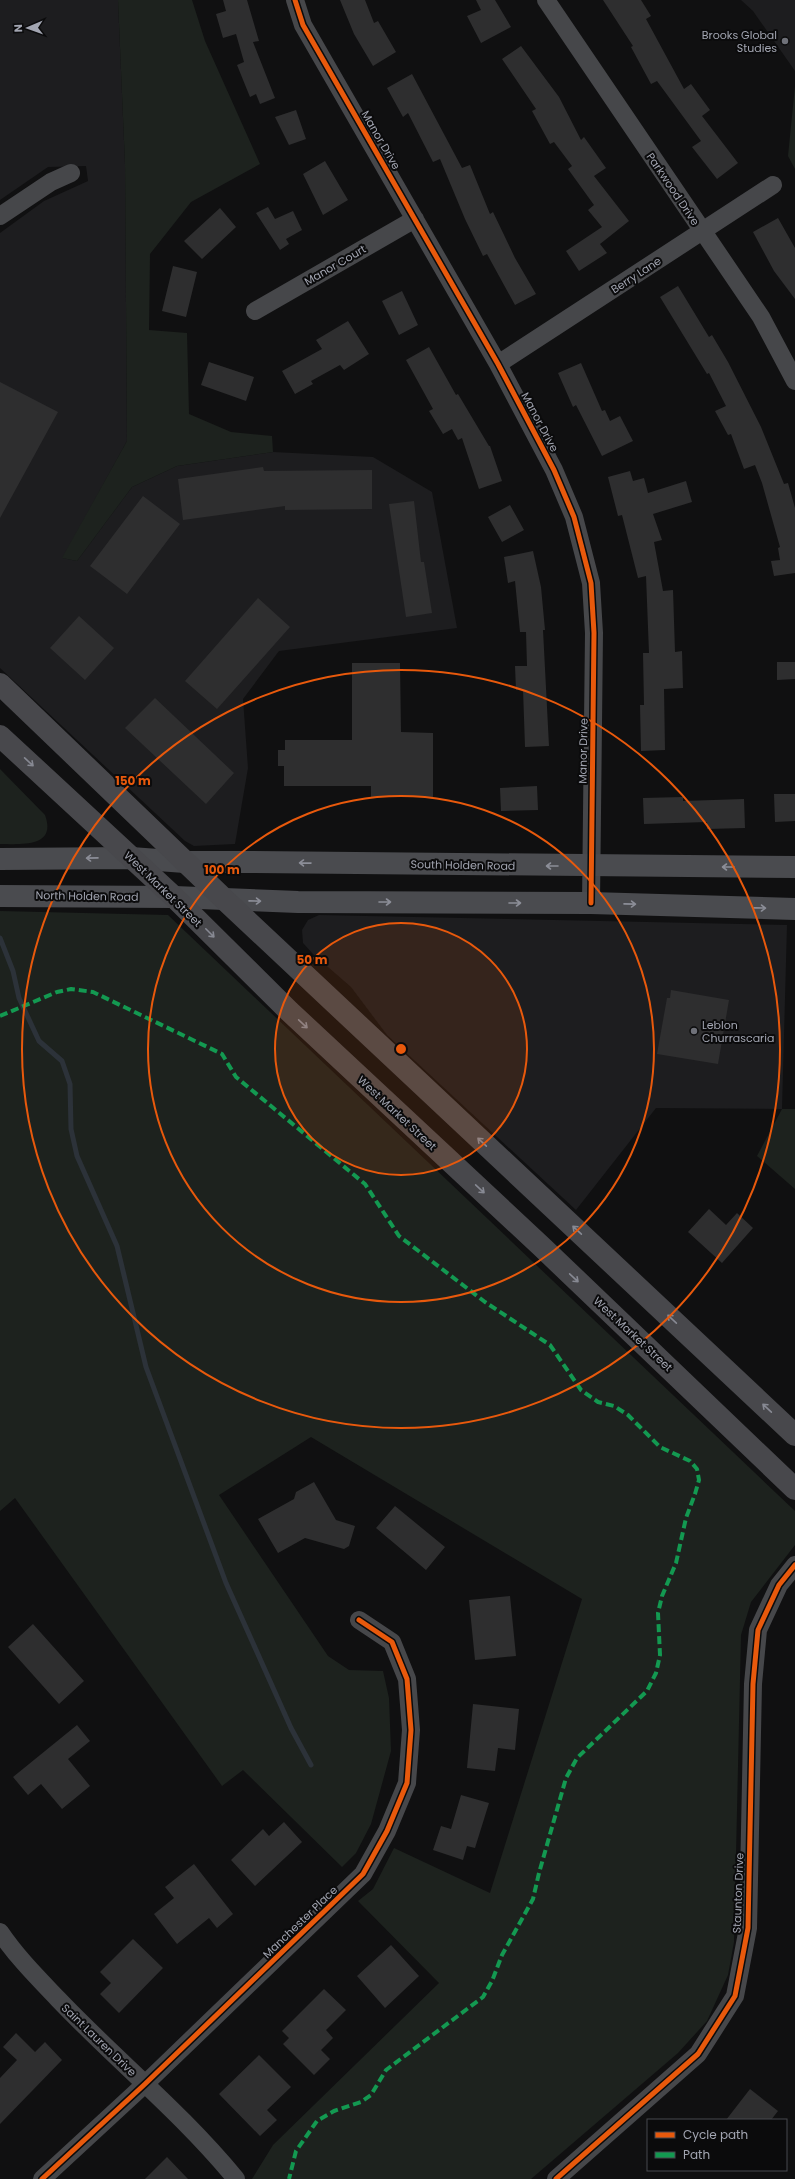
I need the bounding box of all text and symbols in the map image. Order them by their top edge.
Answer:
north arrow [8,8,48,48]
text: N [10,24,26,33]
place label: Brooks Global Studies [702,27,777,56]
marker: Brooks Global Studies [780,36,790,46]
street label: Manor Drive [358,108,404,173]
street label: Parkwood Drive [643,149,703,229]
street label: Manor Court [301,241,369,289]
street label: Berry Lane [608,253,664,297]
street label: Manor Drive [518,389,563,455]
street label: Manor Drive [574,718,592,784]
one-way arrow [23,757,33,766]
text: 150 m [115,772,151,789]
street label: West Market Street [120,848,206,930]
one-way arrow [86,854,99,862]
street label: South Holden Road [411,856,515,874]
one-way arrow [299,859,312,867]
text: 100 m [204,861,240,878]
one-way arrow [546,862,559,870]
one-way arrow [722,863,735,871]
street label: North Holden Road [35,887,139,905]
one-way arrow [248,897,261,905]
one-way arrow [378,898,391,906]
one-way arrow [508,899,521,907]
one-way arrow [623,901,636,908]
one-way arrow [753,904,766,911]
one-way arrow [205,928,215,938]
text: 50 m [297,951,328,968]
place label: Leblon Churrascaria [702,1017,774,1046]
one-way arrow [298,1019,308,1029]
marker: Leblon Churrascaria [689,1026,699,1036]
centre of rings [394,1042,408,1056]
street label: West Market Street [354,1072,440,1154]
one-way arrow [477,1137,487,1146]
one-way arrow [474,1185,485,1194]
one-way arrow [572,1226,582,1235]
one-way arrow [569,1274,579,1283]
street label: West Market Street [590,1293,676,1375]
one-way arrow [667,1315,677,1324]
one-way arrow [761,1404,772,1413]
street label: Staunton Drive [729,1852,747,1934]
street label: Manchester Place [259,1882,341,1962]
street label: Saint Lauren Drive [58,2000,140,2080]
legend [647,2119,787,2171]
text: Cycle path [683,2126,748,2143]
text: Path [683,2146,710,2163]

